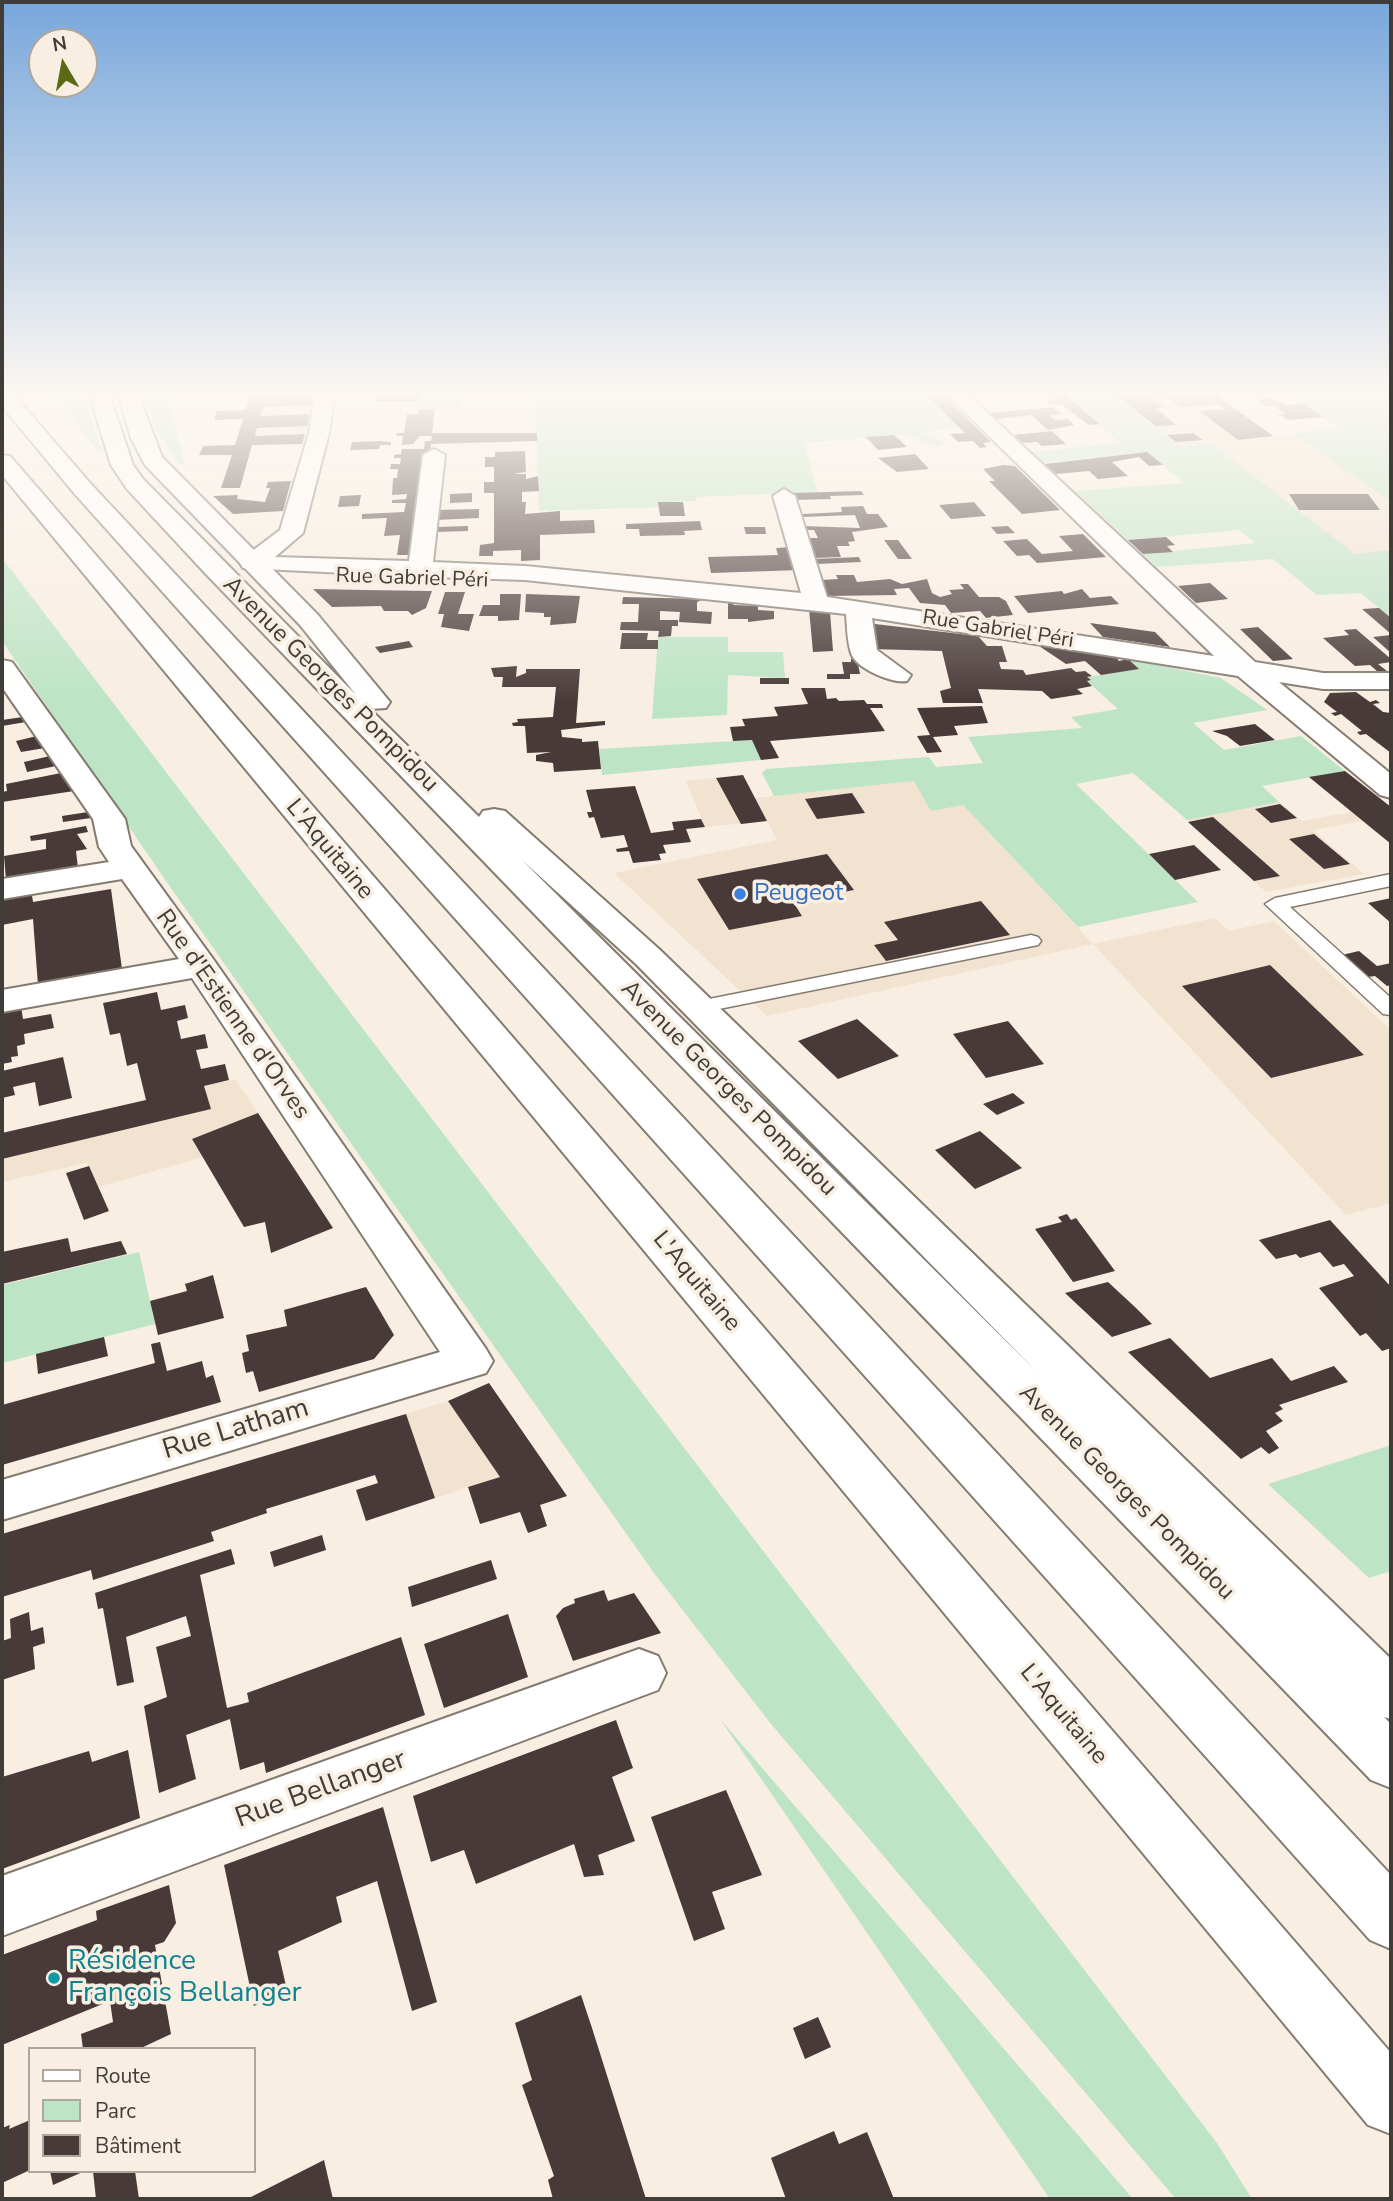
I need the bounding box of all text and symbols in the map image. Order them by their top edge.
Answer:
north arrow [28,28,98,98]
text: N [50,30,69,58]
street label: Rue Gabriel Péri [335,564,489,594]
street label: Avenue Georges Pompidou [216,571,444,799]
street label: Rue Gabriel Péri [921,606,1075,654]
street label: L'Aquitaine [279,794,379,906]
place label: Peugeot [754,880,843,908]
marker: Peugeot [732,886,748,902]
street label: Rue d'Estienne d'Orves [149,905,315,1125]
street label: Avenue Georges Pompidou [614,975,842,1203]
street label: L'Aquitaine [646,1226,746,1338]
street label: Avenue Georges Pompidou [1012,1379,1240,1607]
street label: Rue Latham [159,1392,313,1468]
street label: L'Aquitaine [1013,1659,1113,1771]
street label: Rue Bellanger [231,1744,411,1836]
place label: Résidence François Bellanger [68,1945,302,2011]
marker: Résidence François Bellanger [46,1970,62,1986]
legend [28,2047,256,2173]
text: Route [95,2062,151,2090]
text: Parc [95,2097,136,2125]
text: Bâtiment [95,2132,181,2160]

